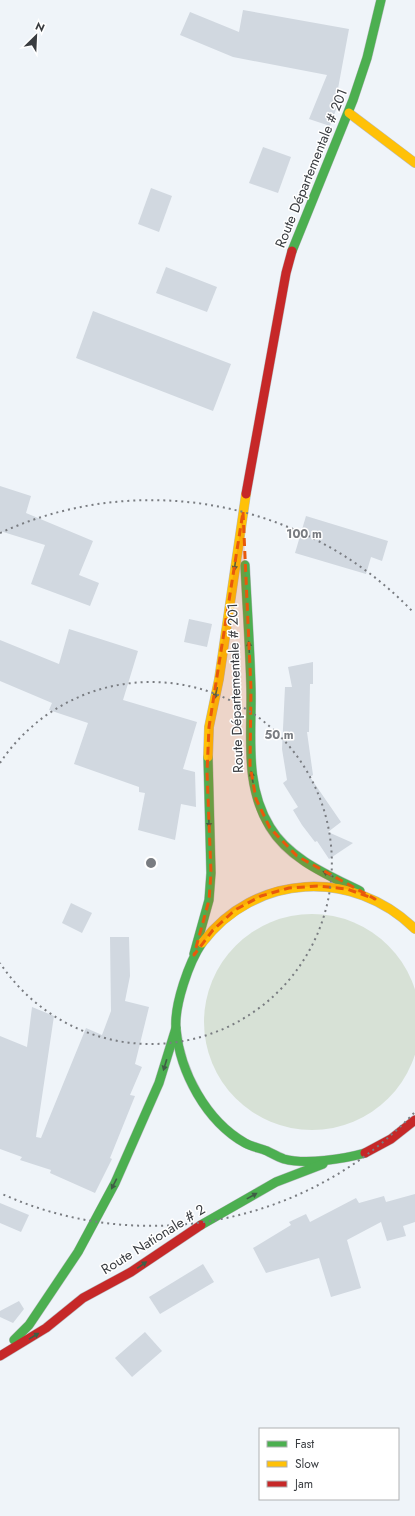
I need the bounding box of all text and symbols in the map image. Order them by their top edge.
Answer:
north arrow [16,16,56,56]
text: N [33,18,47,36]
street label: Route Départementale # 201 [270,85,352,251]
text: 100 m [286,525,322,543]
one-way arrow [232,559,238,571]
street label: Route Départementale # 201 [222,603,248,773]
one-way arrow [245,641,252,653]
one-way arrow [212,687,218,699]
text: 50 m [264,726,294,744]
one-way arrow [249,771,255,783]
one-way arrow [206,816,212,829]
centre of rings [144,856,158,870]
one-way arrow [322,871,334,878]
one-way arrow [162,1059,168,1071]
one-way arrow [111,1178,117,1190]
one-way arrow [246,1192,258,1199]
street label: Route Nationale # 2 [97,1199,209,1279]
one-way arrow [136,1261,147,1269]
one-way arrow [28,1332,40,1339]
legend [259,1428,399,1500]
text: Fast [295,1435,314,1453]
text: Slow [295,1455,320,1473]
text: Jam [293,1475,313,1493]

